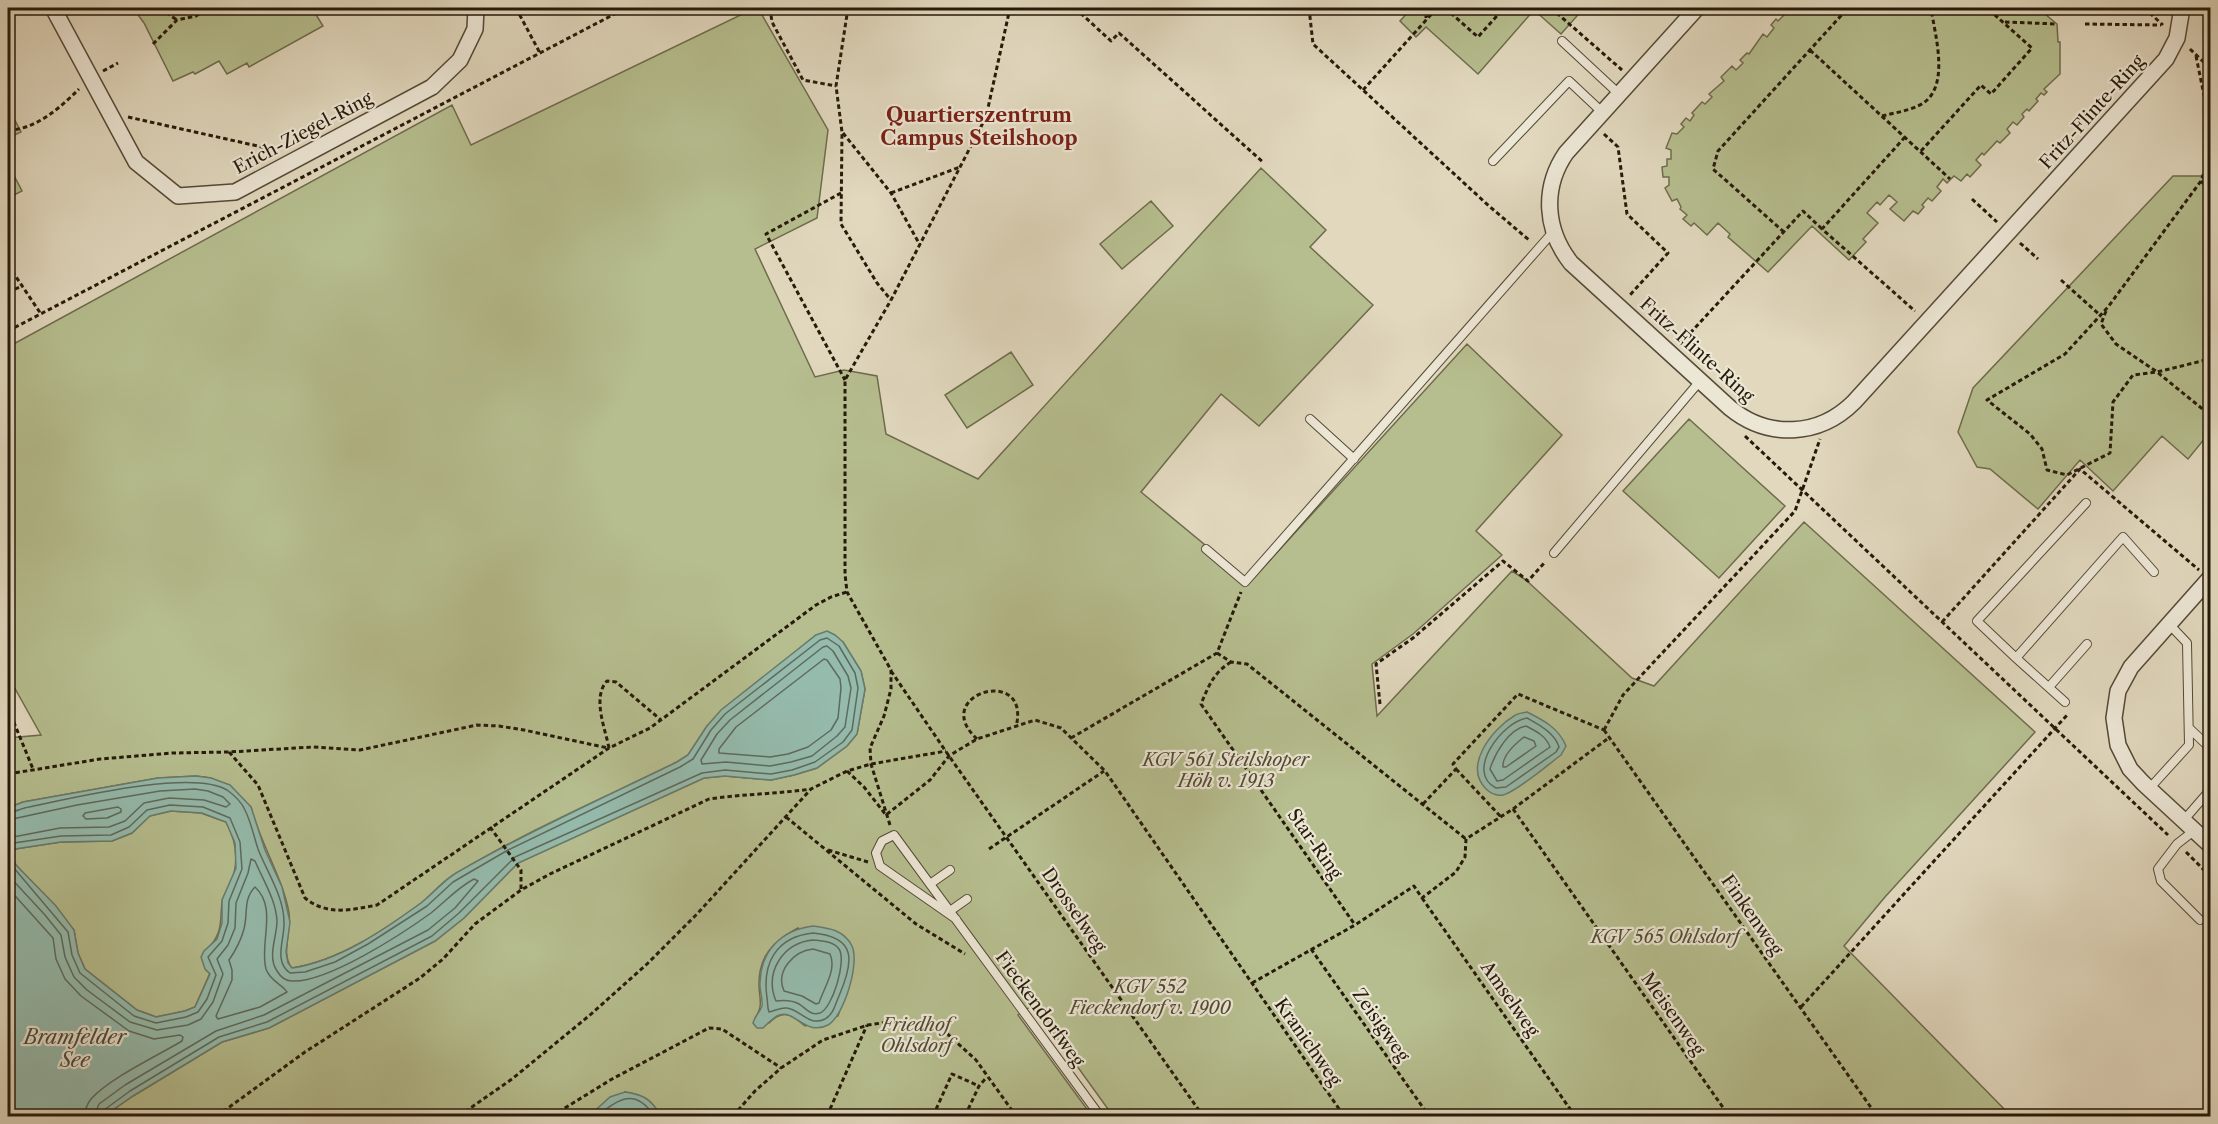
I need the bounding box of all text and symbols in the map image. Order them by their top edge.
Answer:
street label: Fritz-Flinte-Ring [2035,50,2149,174]
street label: Erich-Ziegel-Ring [230,87,377,179]
district label: Quartierszentrum Campus Steilshoop [880,103,1078,150]
street label: Fritz-Flinte-Ring [1635,293,1759,407]
park label: KGV 561 Steilshoper Höh v. 1913 [1141,749,1311,792]
street label: Star-Ring [1283,805,1348,884]
street label: Drosselweg [1037,864,1111,957]
street label: Finkenweg [1716,871,1788,960]
park label: KGV 565 Ohlsdorf [1589,926,1745,948]
street label: Fieckendorfweg [991,947,1090,1072]
street label: Amselweg [1475,956,1544,1041]
street label: Meisenweg [1636,968,1710,1060]
park label: KGV 552 Fieckendorf v. 1900 [1067,976,1231,1019]
street label: Zeisigweg [1348,984,1415,1066]
street label: Kranichweg [1270,994,1347,1090]
park label: Friedhof Ohlsdorf [880,1014,958,1057]
water label: Bramfelder See [22,1025,128,1072]

